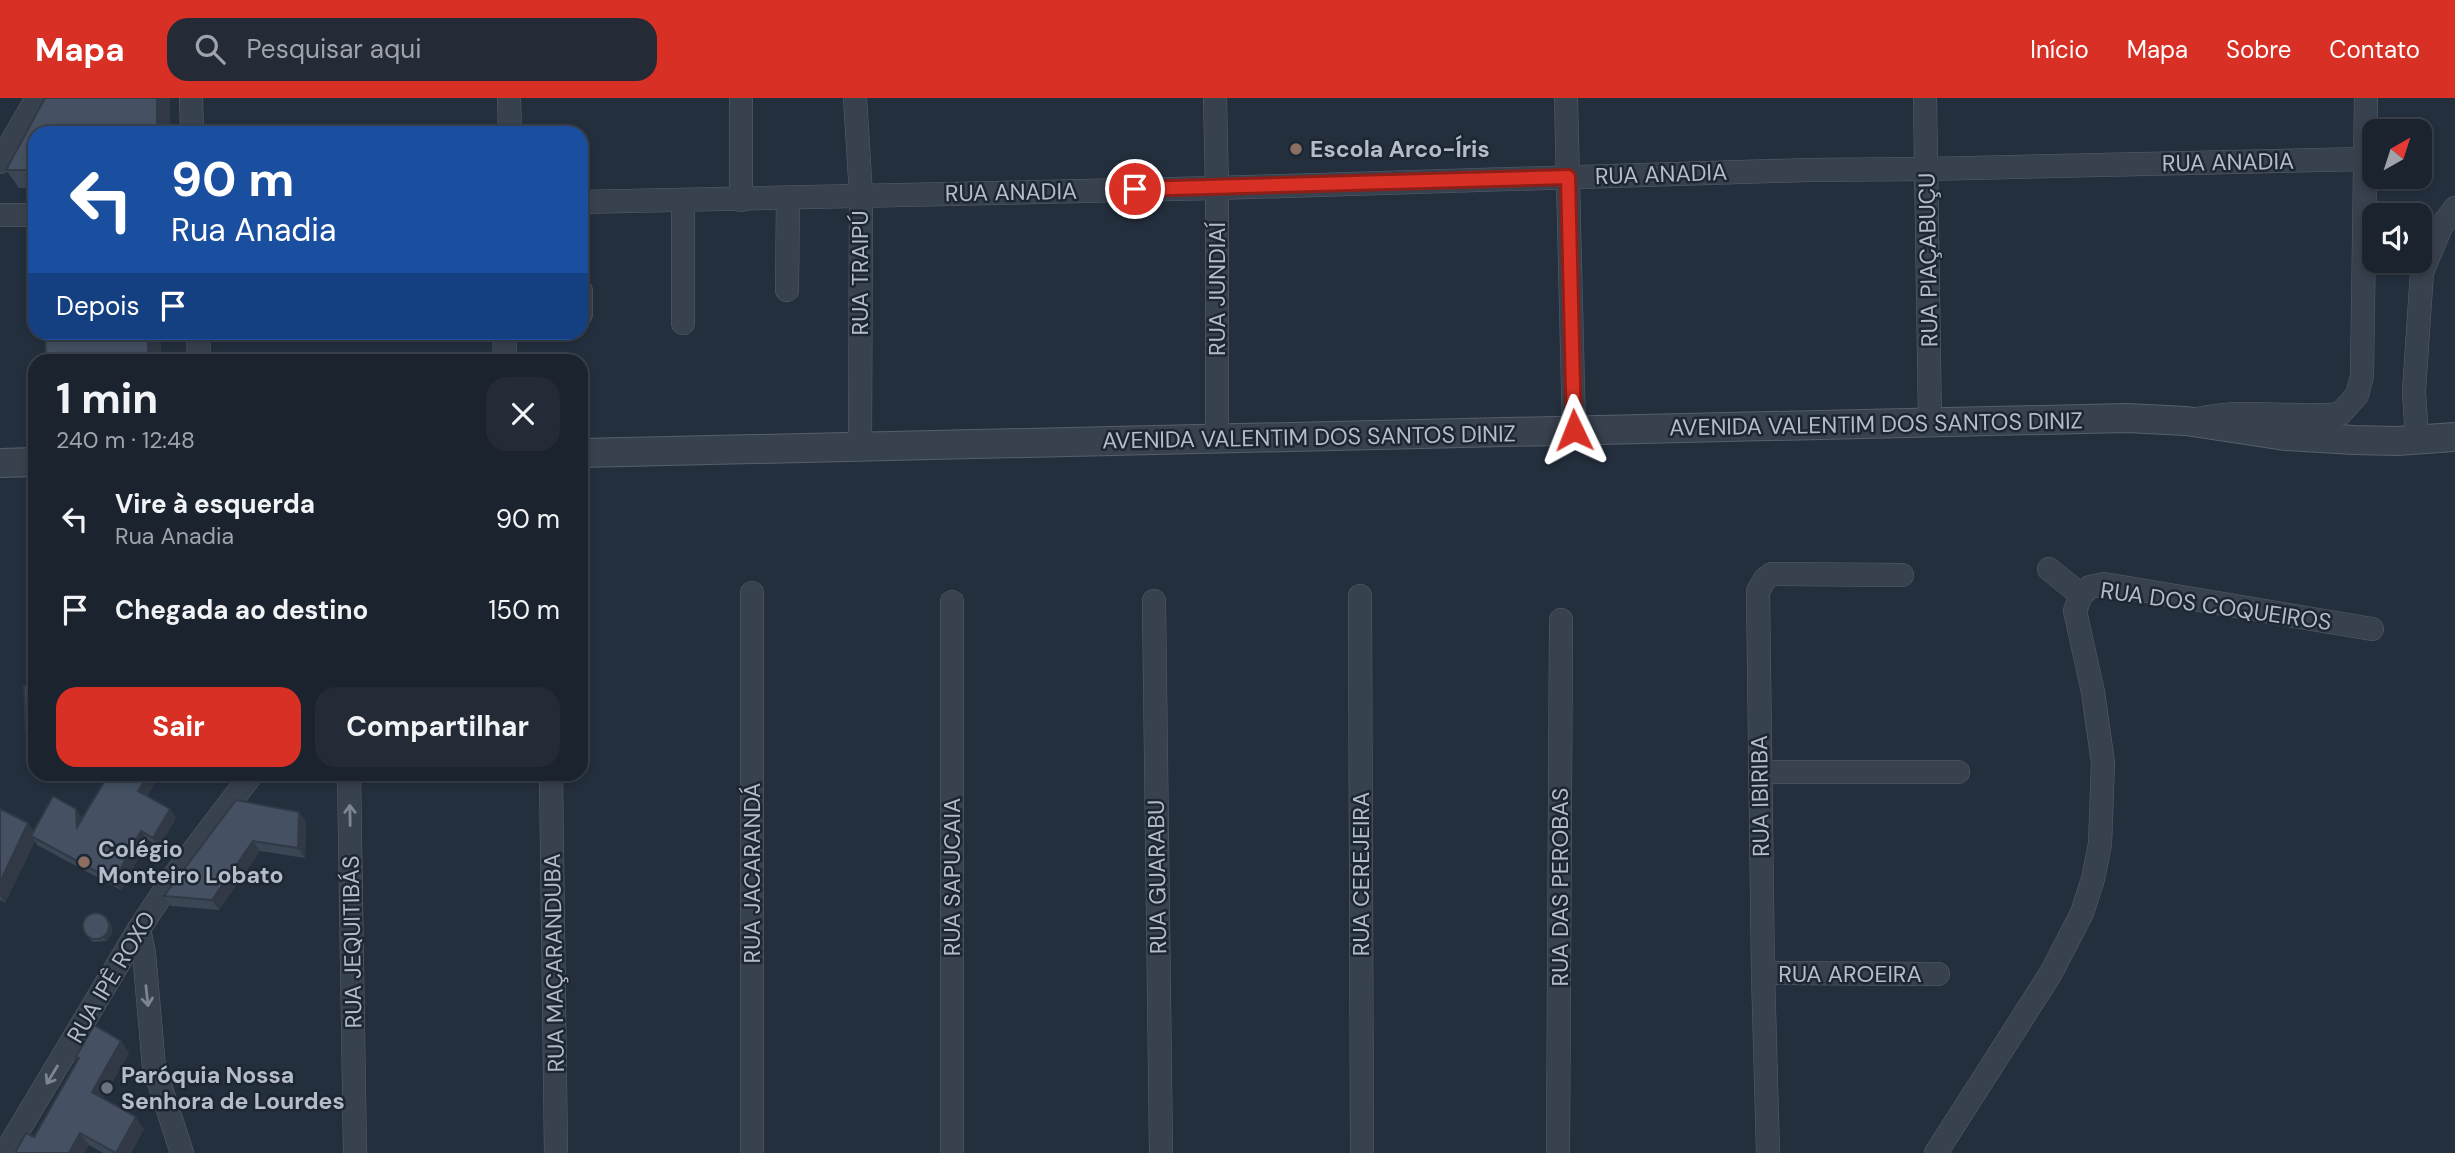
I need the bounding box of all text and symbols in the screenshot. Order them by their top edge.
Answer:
search box [167,18,657,81]
text: Mapa [35,28,125,71]
icon: search [191,30,229,68]
text: Pesquisar aqui [247,32,421,66]
text: Início [2030,34,2089,65]
text: Mapa [2127,34,2188,65]
text: Sobre [2226,34,2291,65]
text: Contato [2329,34,2420,65]
north arrow [2362,119,2432,189]
map controls [2362,119,2432,273]
place label: Escola Arco-Íris [1310,134,1490,164]
marker: Escola Arco-Íris [1288,141,1304,157]
street label: RUA ANADIA [2162,146,2294,178]
text: 90 m [171,147,294,211]
icon: left [56,154,147,245]
street label: RUA ANADIA [1594,157,1728,191]
pin [1105,159,1165,219]
icon: arrive [1116,170,1154,208]
street label: RUA PIAÇABUÇU [1911,173,1945,347]
street label: RUA ANADIA [945,176,1077,208]
button: sound [2362,203,2432,273]
text: Rua Anadia [171,209,336,251]
street label: RUA TRAIPÚ [845,210,875,336]
street label: RUA JUNDIAÍ [1202,222,1232,356]
icon: arrive [154,287,192,325]
text: Depois [56,289,140,323]
text: 1 min [56,371,158,426]
button: close [486,377,560,451]
position arrow [1537,393,1611,467]
street label: AVENIDA VALENTIM DOS SANTOS DINIZ [1669,405,2083,443]
street label: AVENIDA VALENTIM DOS SANTOS DINIZ [1102,418,1516,456]
text: 240 m · 12:48 [56,425,195,455]
text: Vire à esquerda [115,487,315,521]
icon: left [56,500,94,538]
text: 90 m [496,502,560,536]
text: Rua Anadia [115,521,234,551]
street label: RUA DOS COQUEIROS [2099,575,2333,637]
icon: arrive [56,591,94,629]
text: Chegada ao destino [115,593,368,627]
text: 150 m [488,593,560,627]
button: Sair [56,687,301,767]
button: Compartilhar [315,687,560,767]
street label: RUA IBIRIBA [1744,735,1776,857]
street label: RUA JACARANDÁ [737,783,767,963]
street label: RUA DAS PEROBAS [1545,788,1575,986]
street label: RUA CEREJEIRA [1346,792,1376,956]
street label: RUA SAPUCAIA [937,798,967,956]
street label: RUA GUARABU [1141,800,1173,954]
one-way arrow [343,804,357,827]
place label: Colégio Monteiro Lobato [98,834,284,890]
street label: RUA MAÇARANDUBA [537,853,571,1073]
marker: Colégio Monteiro Lobato [76,854,92,870]
street label: RUA JEQUITIBÁS [335,855,369,1029]
street label: RUA IPÊ ROXO [60,906,162,1048]
street label: RUA AROEIRA [1778,959,1922,989]
one-way arrow [141,984,154,1007]
place label: Paróquia Nossa Senhora de Lourdes [121,1060,345,1116]
one-way arrow [45,1064,59,1084]
marker: Paróquia Nossa Senhora de Lourdes [99,1080,115,1096]

